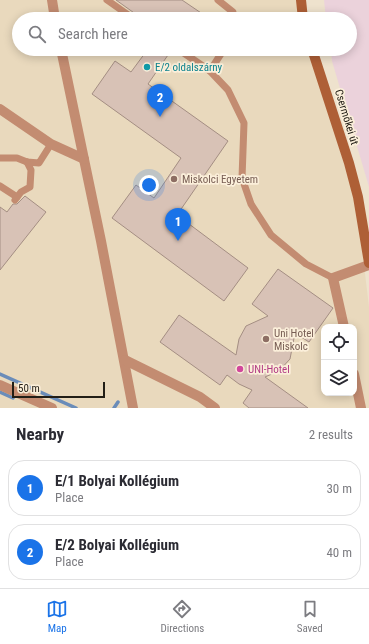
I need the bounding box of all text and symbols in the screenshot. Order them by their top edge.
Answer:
search box [12,12,357,56]
icon: search [26,23,48,45]
text: Search here [58,25,128,43]
place label: E/2 oldalszárny [155,61,223,74]
marker: E/2 oldalszárny [142,62,152,72]
pin: 2 [147,84,173,117]
street label: Csermőkei út [332,88,361,146]
place label: Miskolci Egyetem [182,173,258,186]
marker: Miskolci Egyetem [169,174,179,184]
your location [139,175,159,195]
pin: 1 [165,208,191,241]
map controls [321,324,357,396]
button: locate [321,324,357,360]
place label: Uni Hotel Miskolc [274,327,314,353]
marker: Uni Hotel Miskolc [261,334,271,344]
button: layers [321,360,357,396]
place label: UNI-Hotel [248,363,290,376]
marker: UNI-Hotel [235,364,245,374]
scale bar [12,380,105,399]
text: 50 m [18,382,40,395]
text: Nearby [16,424,64,444]
text: 2 results [309,427,353,442]
text: E/1 Bolyai Kollégium [55,472,179,490]
text: 1 [27,481,33,496]
text: 30 m [326,481,352,496]
text: Place [55,490,84,505]
text: E/2 Bolyai Kollégium [55,536,179,554]
text: 2 [27,545,33,560]
text: 40 m [326,545,352,560]
text: Place [55,554,84,569]
tab: Map [46,598,68,635]
tab: Directions [160,598,204,635]
tab: Saved [297,598,323,635]

